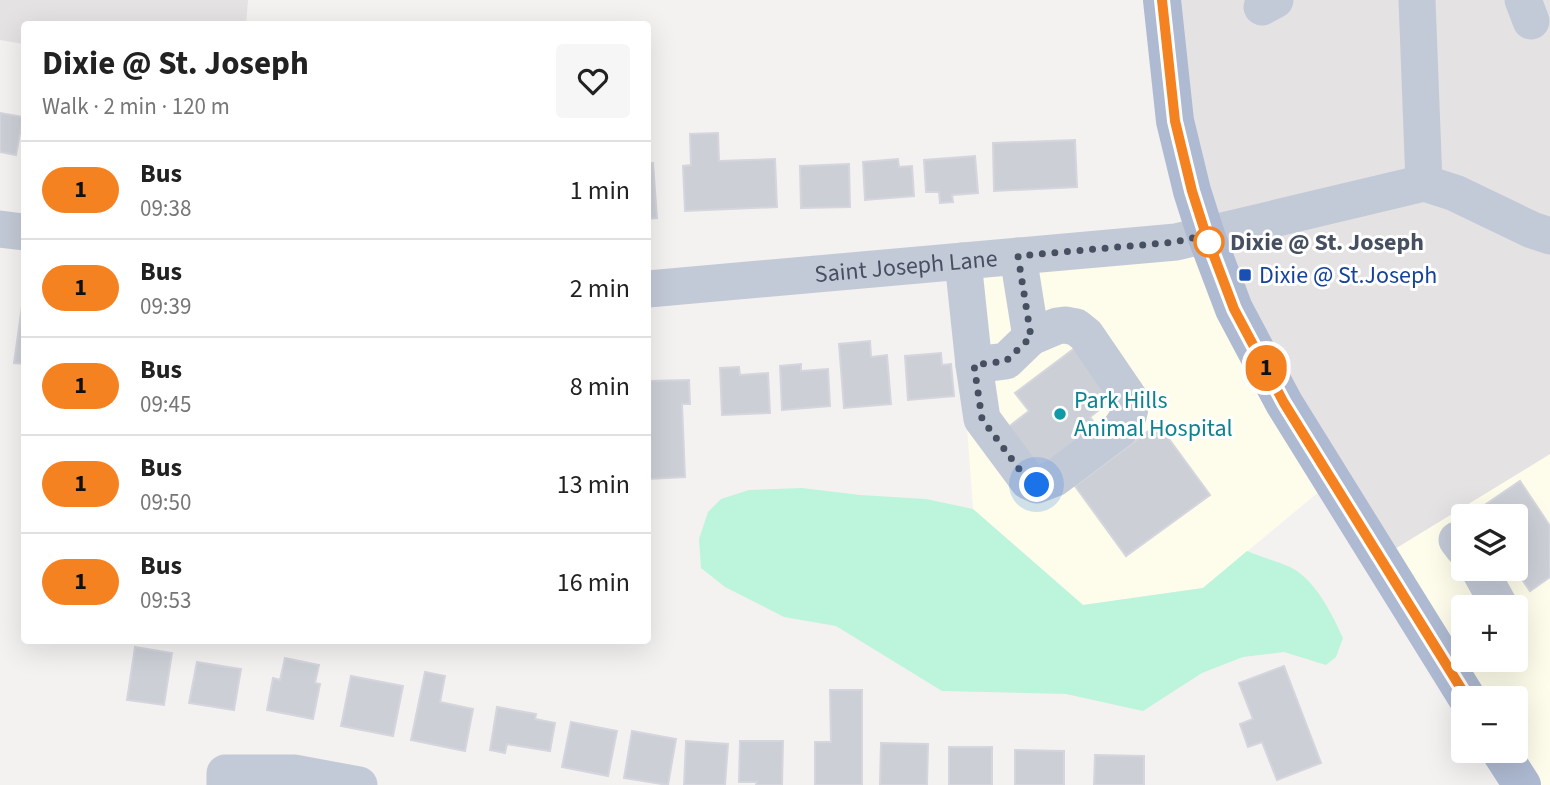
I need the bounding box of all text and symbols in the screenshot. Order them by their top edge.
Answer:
text: Dixie @ St. Joseph [42,40,309,87]
button: heart [556,44,630,118]
text: Walk · 2 min · 120 m [42,90,230,123]
text: Bus [140,155,182,192]
text: 1 [74,172,87,207]
text: 1 min [570,172,630,209]
text: 09:38 [140,192,191,225]
place label: Dixie @ St. Joseph [1230,225,1424,260]
marker: Dixie @ St. Joseph [1194,227,1224,257]
street label: Saint Joseph Lane [813,240,999,292]
text: Bus [140,253,182,290]
place label: Dixie @ St.Joseph [1259,258,1437,293]
marker: Dixie @ St.Joseph [1237,267,1253,283]
text: 1 [74,270,87,305]
text: 2 min [570,270,630,307]
text: 09:39 [140,290,191,323]
line badge: 1 [1243,345,1289,391]
text: 1 [1260,350,1272,385]
text: Bus [140,351,182,388]
text: 1 [74,368,87,403]
text: 8 min [570,368,630,405]
place label: Park Hills Animal Hospital [1074,383,1233,446]
text: 09:45 [140,388,191,421]
marker: Park Hills Animal Hospital [1052,406,1068,422]
text: Bus [140,449,182,486]
text: 1 [74,466,87,501]
text: 13 min [557,466,630,503]
your location [1019,467,1054,502]
text: 09:50 [140,486,191,519]
map controls [1451,504,1528,763]
button: layers [1451,504,1528,581]
text: Bus [140,547,182,584]
text: 1 [74,564,87,599]
text: 16 min [557,564,630,601]
text: 09:53 [140,584,191,617]
button: + [1451,595,1528,672]
button: − [1451,686,1528,763]

